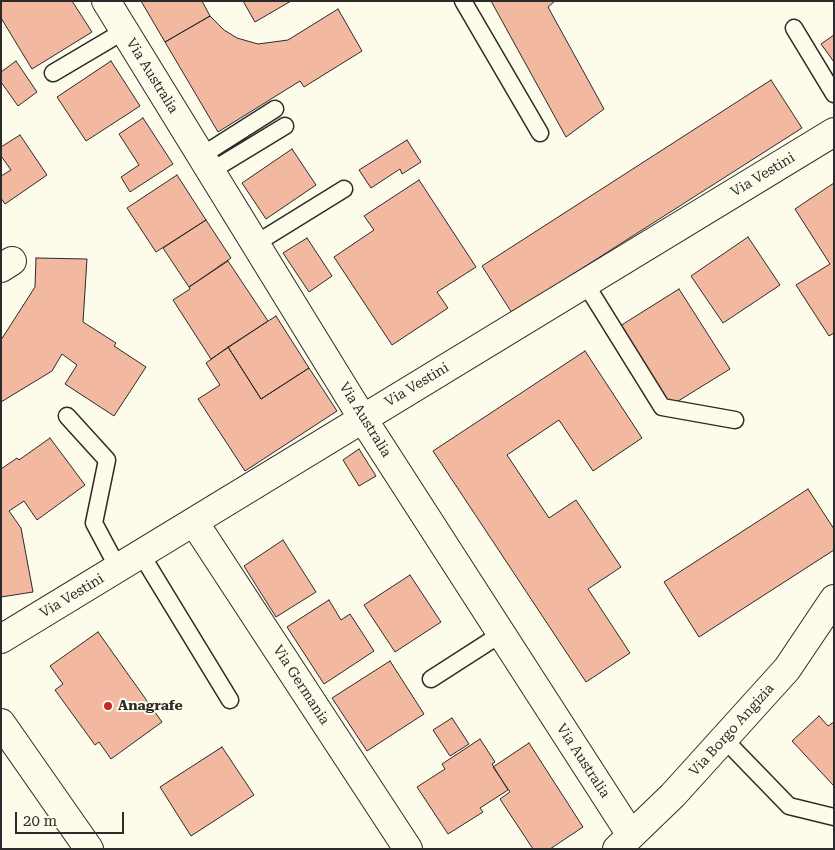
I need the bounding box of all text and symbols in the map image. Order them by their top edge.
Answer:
street label: Via Australia [122,35,182,117]
street label: Via Vestini [728,149,798,201]
street label: Via Vestini [382,359,452,411]
street label: Via Australia [335,379,395,461]
street label: Via Vestini [37,570,107,622]
street label: Via Germania [269,642,333,728]
street label: Via Borgo Angizia [686,680,778,780]
place label: Anagrafe [118,698,183,714]
marker: Anagrafe [102,700,114,712]
street label: Via Australia [553,721,613,801]
scale bar [18,802,126,834]
text: 20 m [23,812,57,830]

